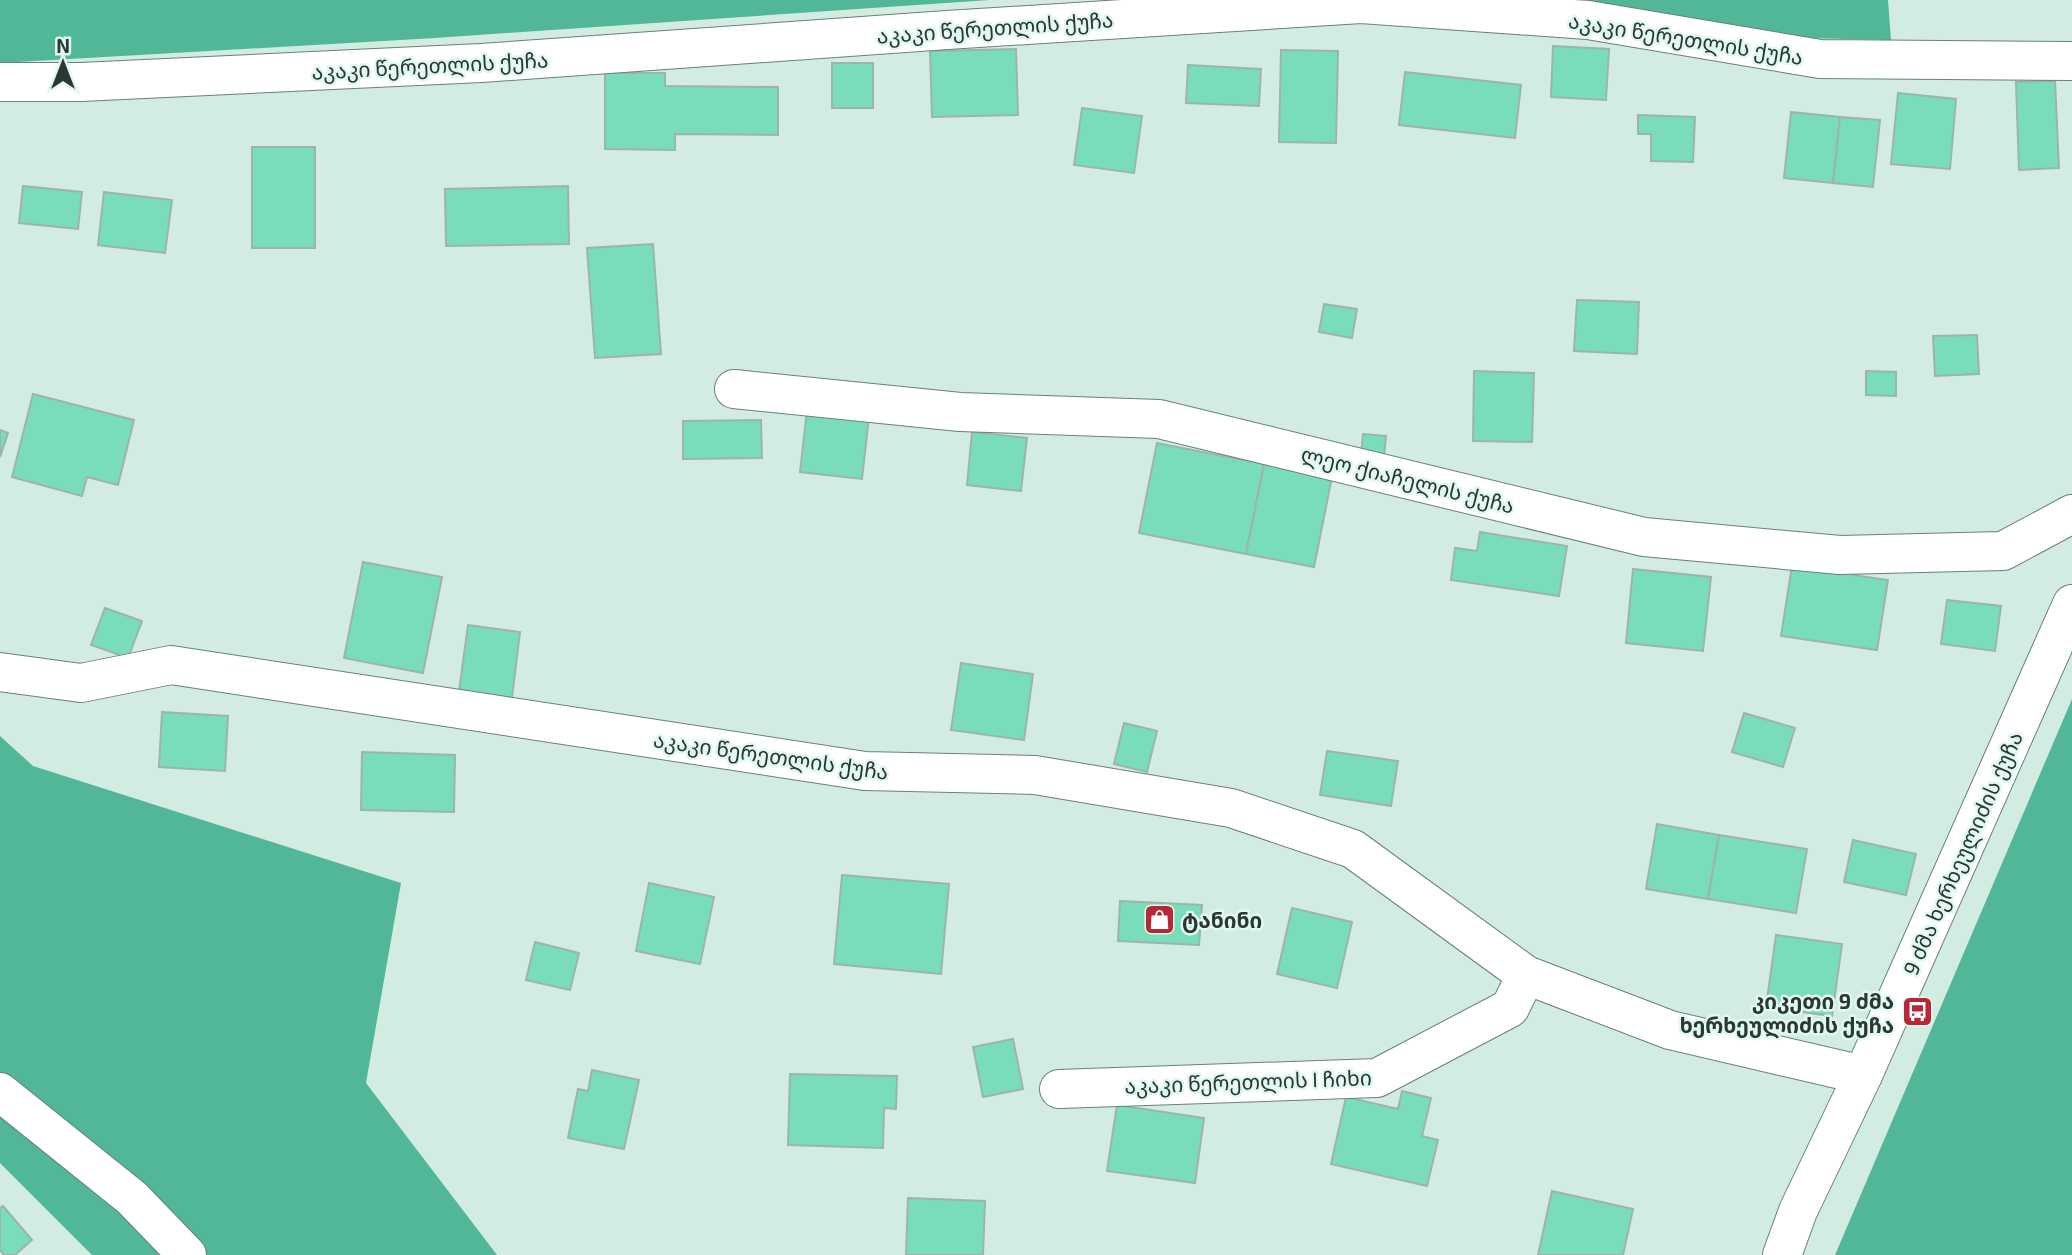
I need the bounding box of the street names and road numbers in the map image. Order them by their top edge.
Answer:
street label: აკაკი წერეთლის ქუჩა [876,6,1114,50]
street label: აკაკი წერეთლის ქუჩა [1567,7,1805,71]
street label: აკაკი წერეთლის ქუჩა [311,46,549,86]
street label: ლეო ქიაჩელის ქუჩა [1298,440,1517,520]
street label: აკაკი წერეთლის ქუჩა [652,726,890,786]
street label: 9 ძმა ხერხეულიძის ქუჩა [1897,727,2029,979]
street label: აკაკი წერეთლის I ჩიხი [1124,1064,1372,1100]

